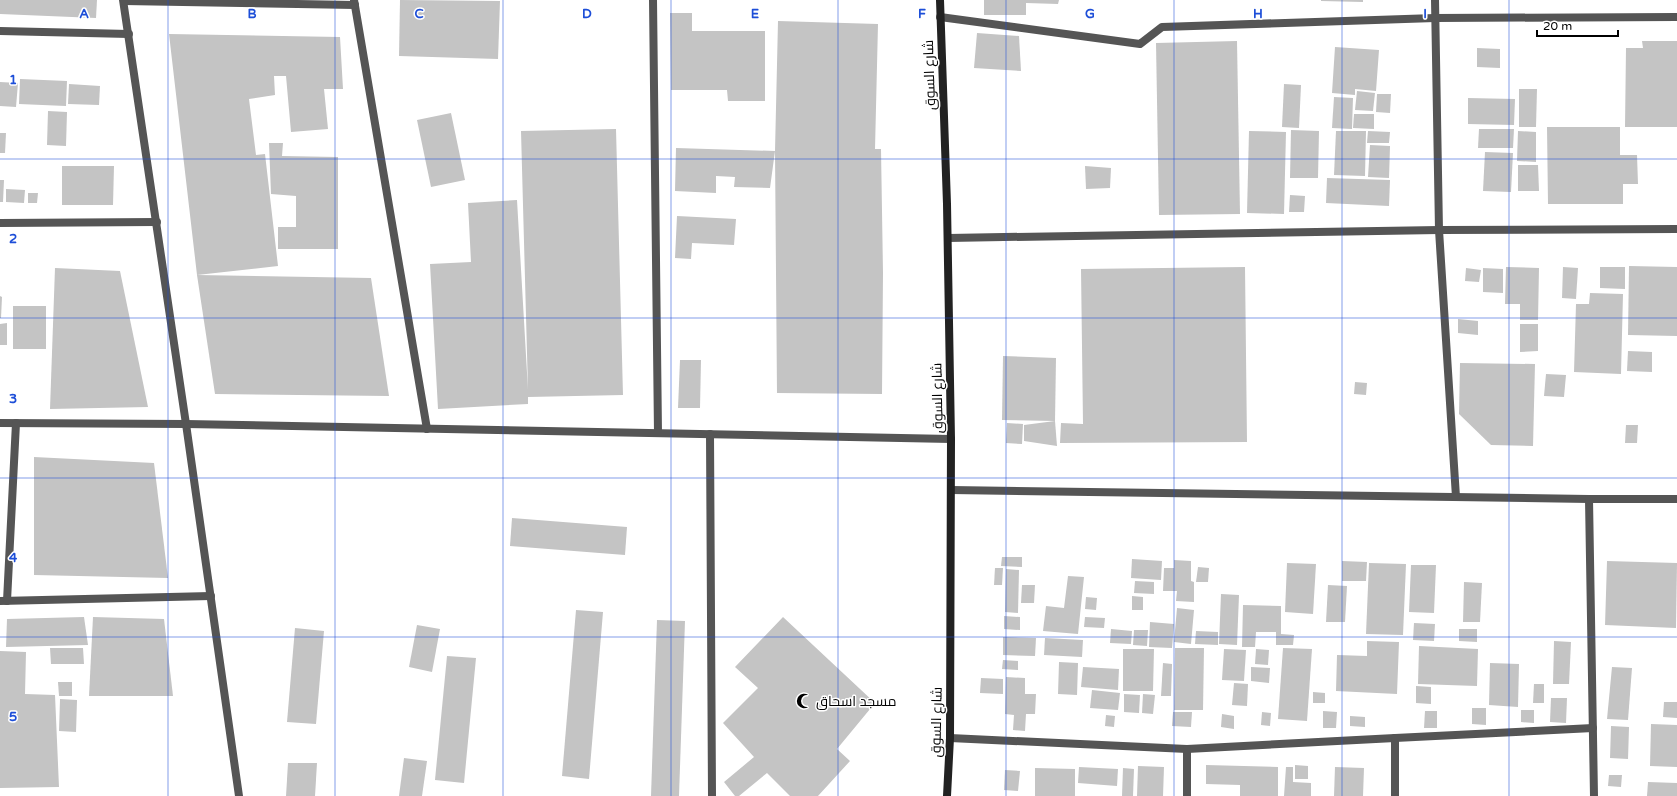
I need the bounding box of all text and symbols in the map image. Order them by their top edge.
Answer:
text: A [79,6,89,22]
text: B [247,6,257,22]
text: C [414,6,424,22]
text: D [582,6,592,22]
text: E [751,6,759,22]
text: F [918,6,926,22]
text: G [1085,6,1095,22]
text: H [1253,6,1263,22]
text: I [1423,6,1427,22]
scale bar [1537,12,1618,38]
text: 20 m [1543,19,1572,33]
street label: شارع السوق [920,39,939,111]
text: 1 [9,72,17,88]
text: 2 [9,231,17,247]
street label: شارع السوق [928,363,947,433]
text: 3 [9,391,17,407]
text: 4 [9,550,18,566]
street label: شارع السوق [927,687,946,757]
mosque icon: مسجد اسحاق [795,692,813,710]
place label: مسجد اسحاق [816,693,897,710]
text: 5 [9,709,17,725]

